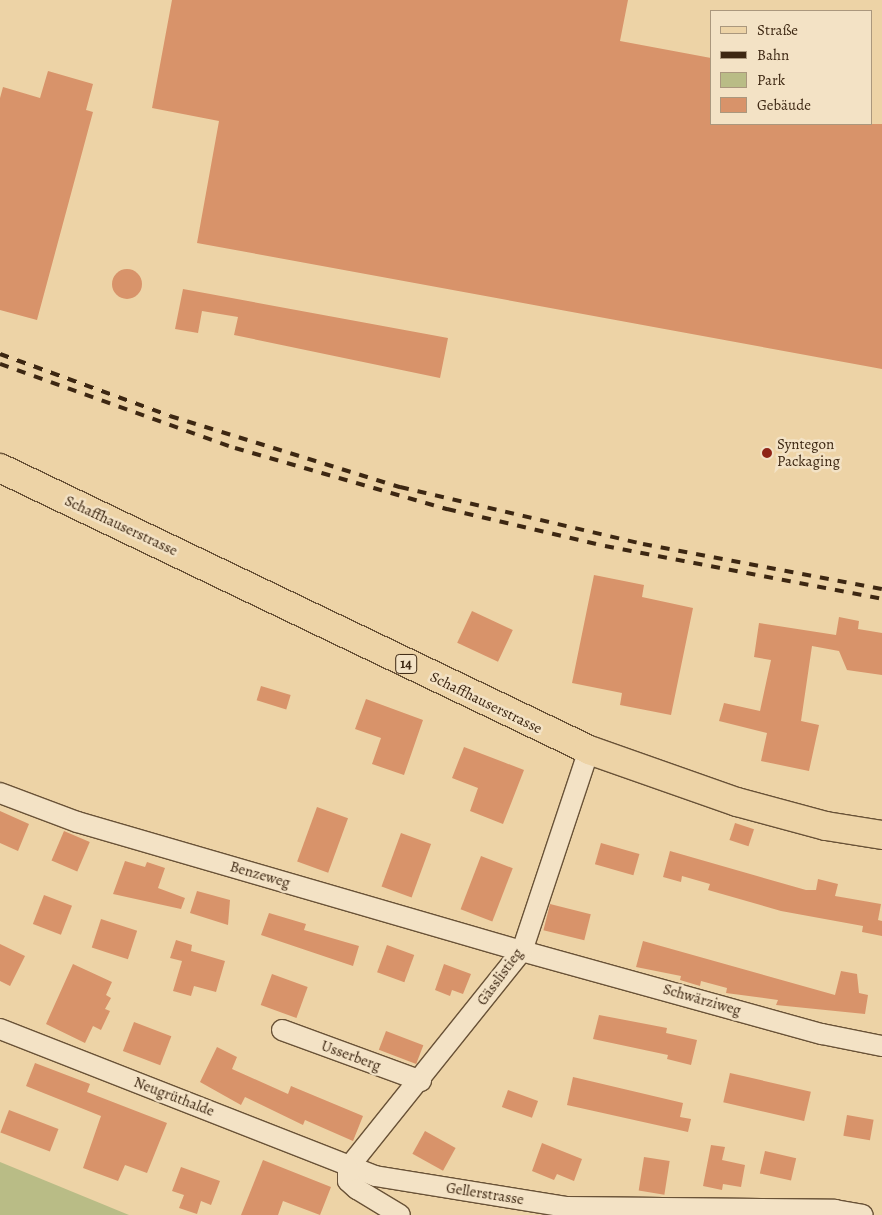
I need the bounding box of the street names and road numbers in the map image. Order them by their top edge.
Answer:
street label: Schaffhauserstrasse [62,492,180,560]
road number: 14 [395,652,417,676]
street label: Schaffhauserstrasse [427,668,545,738]
street label: Benzeweg [228,858,292,892]
street label: Gässlistieg [473,945,527,1009]
street label: Schwärziweg [661,980,743,1020]
street label: Usserberg [319,1037,383,1075]
street label: Neugrüthalde [131,1073,217,1121]
street label: Gellerstrasse [445,1179,525,1209]

